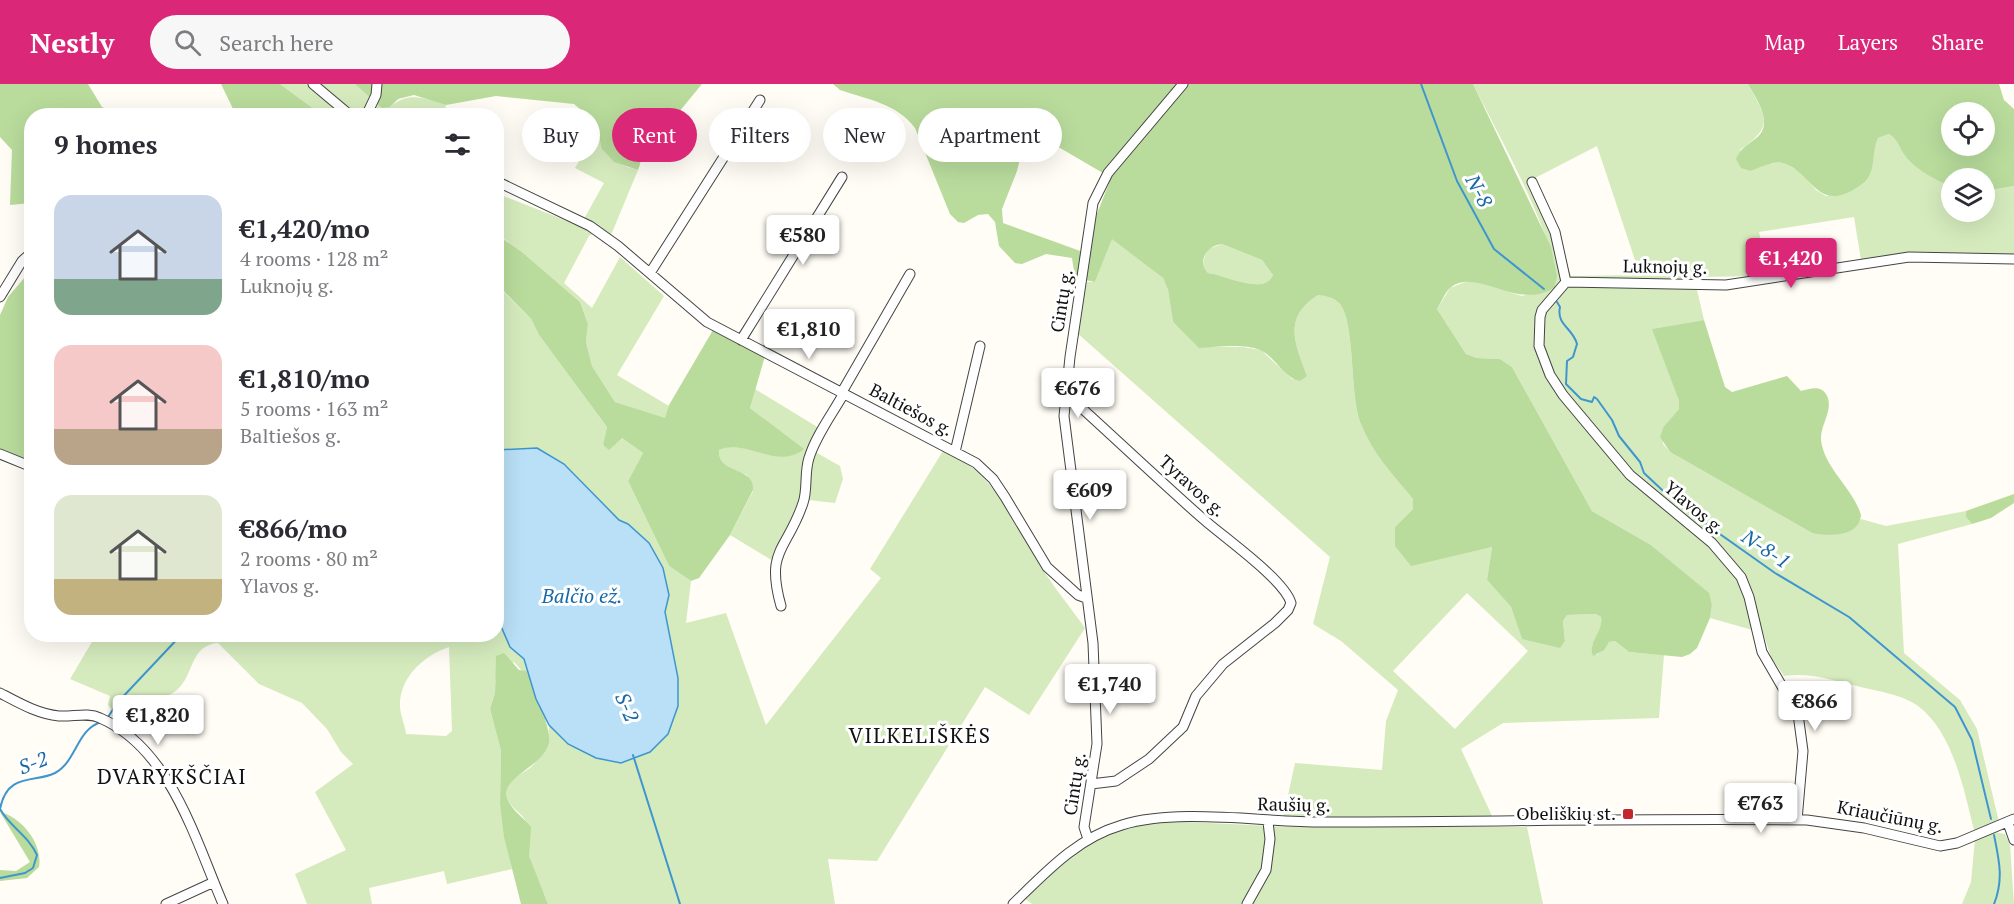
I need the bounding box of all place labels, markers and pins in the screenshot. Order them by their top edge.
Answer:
pin: €580 [767,215,839,266]
pin: €1,420 [1742,238,1840,289]
pin: €1,810 [760,309,858,360]
pin: €676 [1042,368,1114,419]
pin: €609 [1054,470,1126,521]
pin: €1,740 [1061,664,1159,715]
pin: €866 [1779,681,1851,732]
pin: €1,820 [109,695,207,746]
pin: €763 [1725,783,1797,834]
place label: Obeliškių st. [1516,801,1616,825]
marker: Obeliškių st. [1621,807,1635,821]

